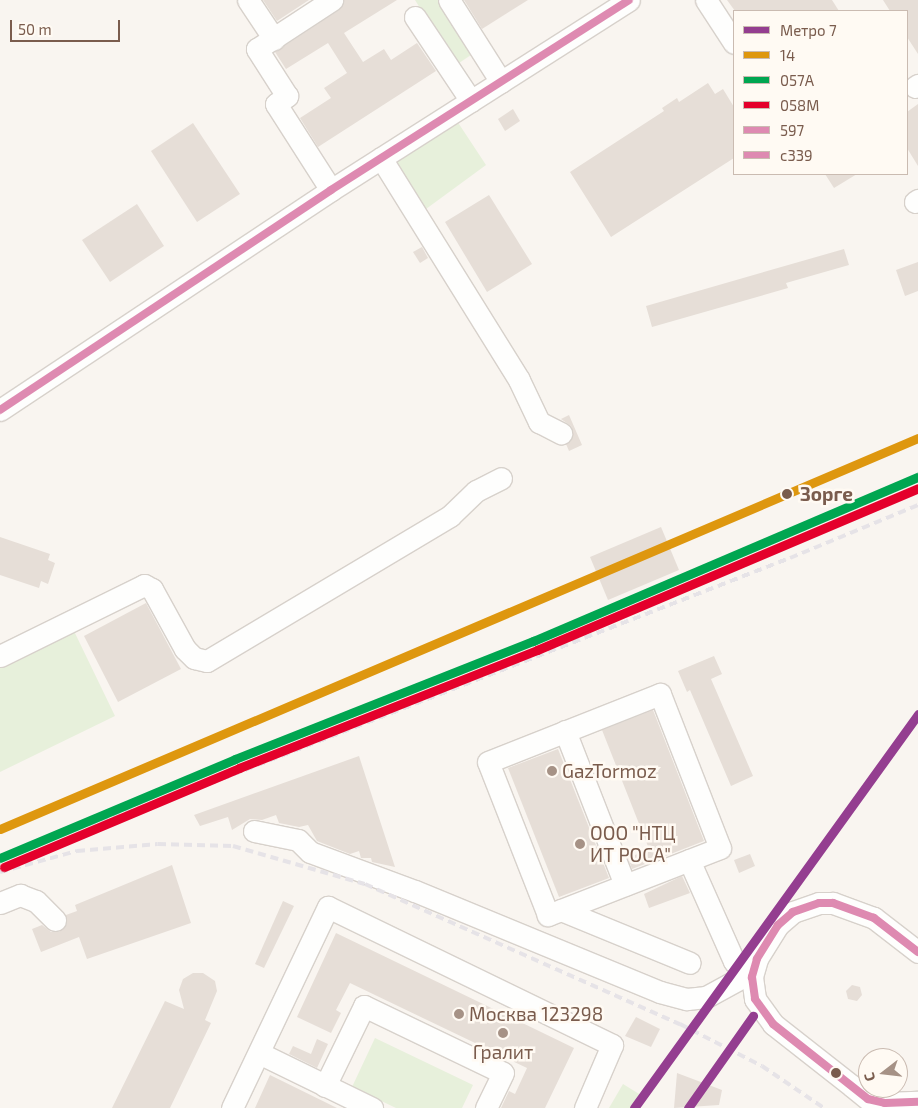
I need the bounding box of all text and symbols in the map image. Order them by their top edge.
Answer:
scale bar [12,10,122,42]
legend [733,10,908,175]
text: 50 m [18,20,52,38]
text: Метро 7 [780,21,837,39]
text: 14 [780,46,795,64]
text: 057А [780,71,814,89]
text: 058М [780,96,819,114]
text: 597 [780,121,804,139]
text: с339 [780,146,813,164]
place label: Зорге [800,483,853,505]
marker: Зорге [778,485,796,503]
place label: GazTormoz [562,760,657,782]
marker: GazTormoz [546,765,558,777]
place label: ООО "НТЦ ИТ РОСА" [590,822,676,866]
marker: ООО "НТЦ ИТ РОСА" [574,838,586,850]
place label: Москва 123298 [469,1003,603,1025]
marker: Москва 123298 [453,1008,465,1020]
marker: Гралит [497,1027,509,1039]
place label: Гралит [473,1041,533,1063]
north arrow [858,1048,908,1098]
unlabelled marker [831,1068,841,1078]
text: С [860,1071,878,1083]

